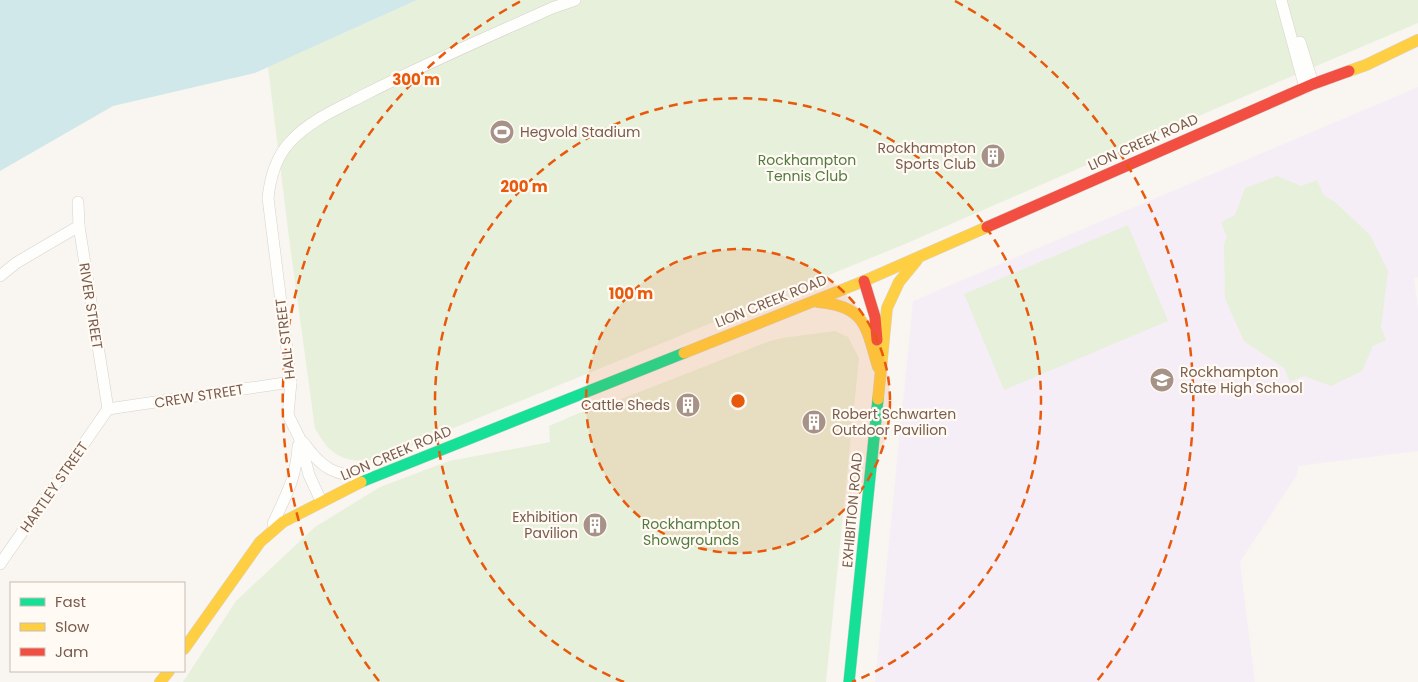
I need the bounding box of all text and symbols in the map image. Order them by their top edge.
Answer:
text: 300 m [392,69,440,90]
street label: LION CREEK ROAD [1085,109,1201,175]
sports icon: Hegvold Stadium [489,119,515,145]
place label: Hegvold Stadium [520,122,640,142]
place label: Rockhampton Sports Club [877,138,976,174]
building icon: Rockhampton Sports Club [980,143,1006,169]
park label: Rockhampton Tennis Club [758,150,856,186]
text: 200 m [500,176,548,197]
street label: RIVER STREET [74,261,108,351]
street label: LION CREEK ROAD [712,269,830,333]
text: 100 m [609,283,653,304]
street label: HALL STREET [270,297,300,381]
place label: Rockhampton State High School [1180,362,1303,398]
school or university icon: Rockhampton State High School [1149,367,1175,393]
street label: CREW STREET [153,379,245,413]
building icon: Cattle Sheds [675,392,701,418]
centre of rings [729,392,747,410]
place label: Cattle Sheds [581,395,670,415]
place label: Robert Schwarten Outdoor Pavilion [832,404,956,440]
building icon: Robert Schwarten Outdoor Pavilion [801,409,827,435]
street label: LION CREEK ROAD [337,421,455,485]
street label: HARTLEY STREET [15,437,93,536]
street label: EXHIBITION ROAD [837,452,867,568]
place label: Exhibition Pavilion [512,507,578,543]
building icon: Exhibition Pavilion [582,512,608,538]
park label: Rockhampton Showgrounds [642,514,740,550]
legend [10,582,185,672]
text: Fast [55,591,86,612]
text: Slow [55,616,90,637]
text: Jam [55,641,89,662]

